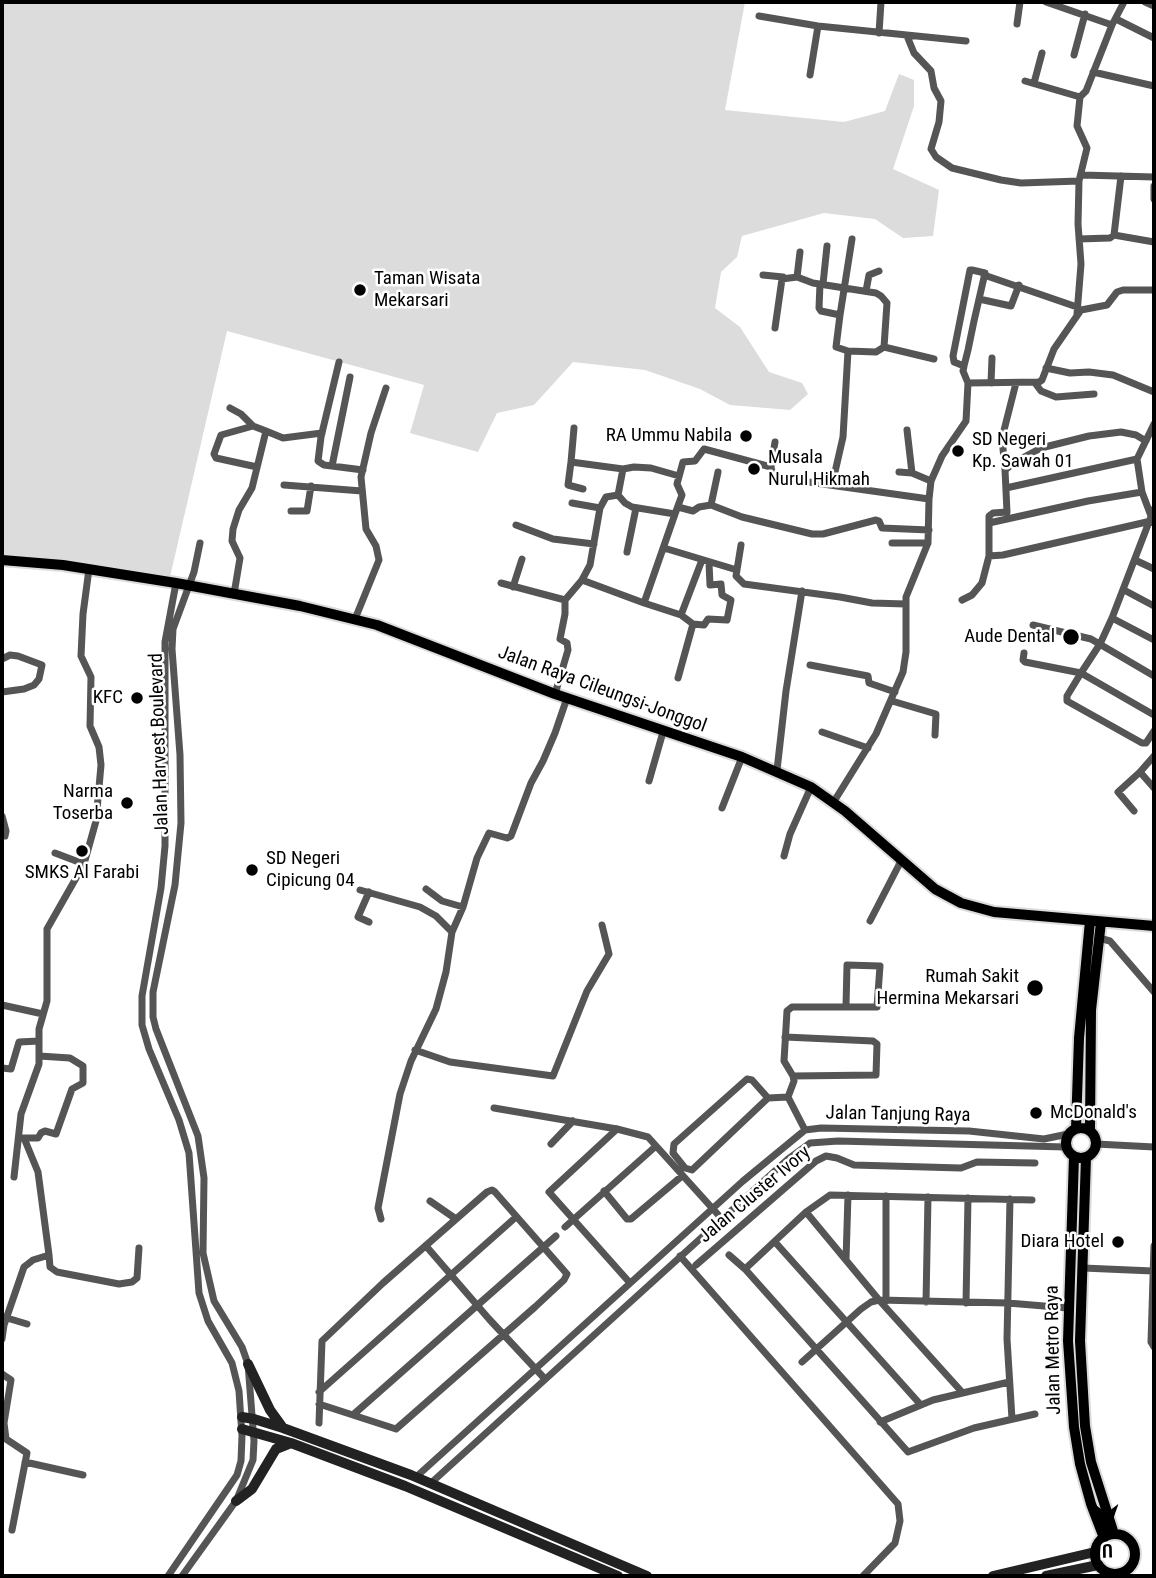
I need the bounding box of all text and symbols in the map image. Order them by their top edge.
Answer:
place label: Taman Wisata Mekarsari [374,268,480,312]
marker: Taman Wisata Mekarsari [352,282,368,298]
place label: RA Ummu Nabila [606,425,732,447]
marker: RA Ummu Nabila [738,428,754,444]
place label: SD Negeri Kp. Sawah 01 [972,429,1074,473]
marker: SD Negeri Kp. Sawah 01 [950,443,966,459]
place label: Musala Nurul Hikmah [768,447,870,491]
marker: Musala Nurul Hikmah [746,461,762,477]
place label: Aude Dental [964,626,1055,648]
marker: Aude Dental [1061,627,1081,647]
street label: Jalan Raya Cileungsi-Jonggol [495,642,709,738]
street label: Jalan Harvest Boulevard [145,653,175,835]
place label: KFC [93,687,123,709]
marker: KFC [129,690,145,706]
place label: Narma Toserba [53,781,113,825]
marker: Narma Toserba [119,795,135,811]
marker: SMKS Al Farabi [74,843,90,859]
place label: SD Negeri Cipicung 04 [266,848,355,892]
place label: SMKS Al Farabi [25,862,139,884]
marker: SD Negeri Cipicung 04 [244,862,260,878]
place label: Rumah Sakit Hermina Mekarsari [877,966,1019,1010]
marker: Rumah Sakit Hermina Mekarsari [1025,978,1045,998]
street label: Jalan Tanjung Raya [825,1102,971,1128]
place label: McDonald's [1050,1102,1137,1124]
marker: McDonald's [1028,1105,1044,1121]
street label: Jalan Cluster Ivory [694,1142,816,1248]
place label: Diara Hotel [1021,1231,1104,1253]
marker: Diara Hotel [1110,1234,1126,1250]
street label: Jalan Metro Raya [1041,1285,1067,1415]
north arrow [1072,1494,1142,1564]
text: U [1102,1539,1113,1562]

